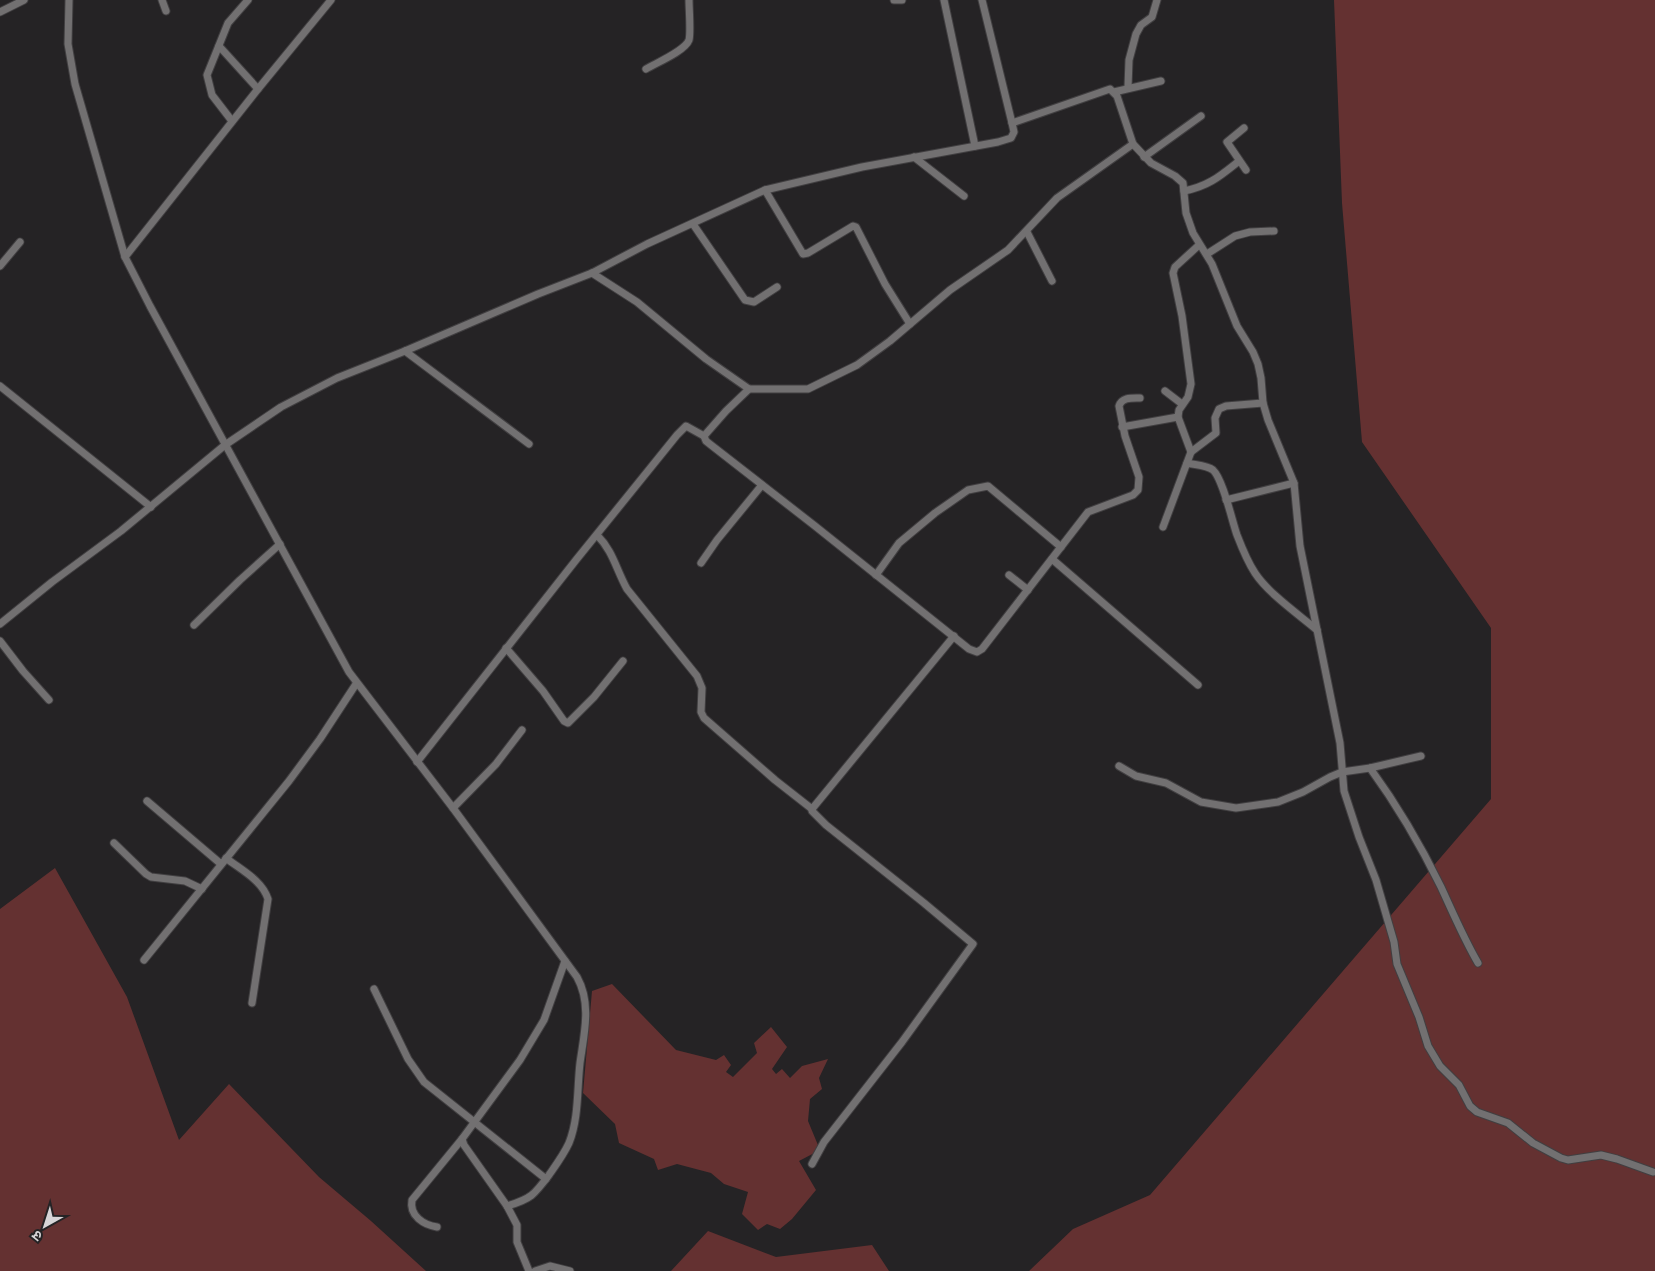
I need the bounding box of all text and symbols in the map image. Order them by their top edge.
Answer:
north arrow [20,1201,70,1251]
text: उ [28,1227,45,1245]

